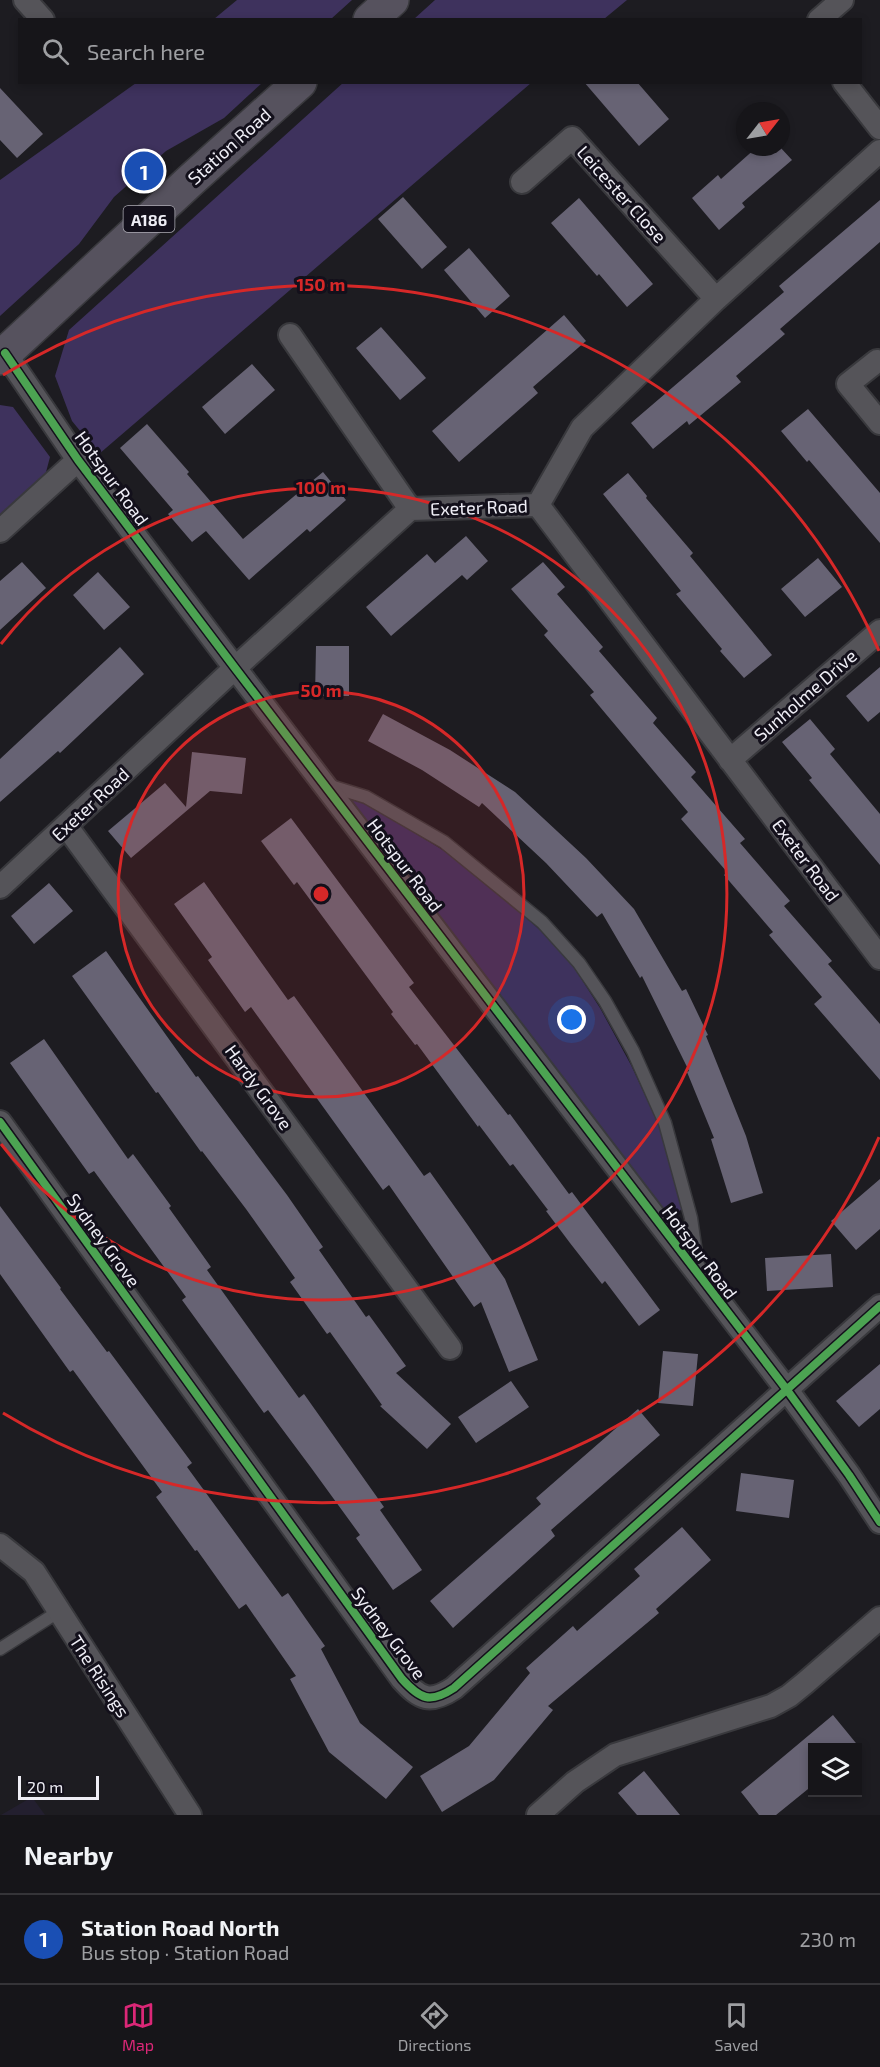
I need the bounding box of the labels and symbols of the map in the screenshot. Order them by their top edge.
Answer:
north arrow [736,102,790,156]
street label: Station Road [183,103,275,189]
street label: Leicester Close [573,141,671,247]
pin: 1 [124,148,164,194]
road number: A186 [124,206,174,232]
text: 150 m [297,273,345,295]
street label: Hotspur Road [70,427,154,529]
text: 100 m [296,476,346,498]
street label: Exeter Road [430,494,528,520]
street label: Sunholme Drive [749,644,861,746]
text: 50 m [300,679,342,701]
street label: Exeter Road [47,763,133,845]
street label: Hotspur Road [363,814,447,916]
street label: Exeter Road [768,814,844,906]
centre of rings [311,884,331,904]
your location [557,1005,586,1034]
street label: Hardy Grove [221,1040,297,1134]
street label: Sydney Grove [63,1189,145,1291]
street label: Hotspur Road [658,1201,742,1303]
street label: Sydney Grove [347,1582,431,1684]
street label: The Risings [65,1631,135,1721]
scale bar [18,1773,99,1800]

